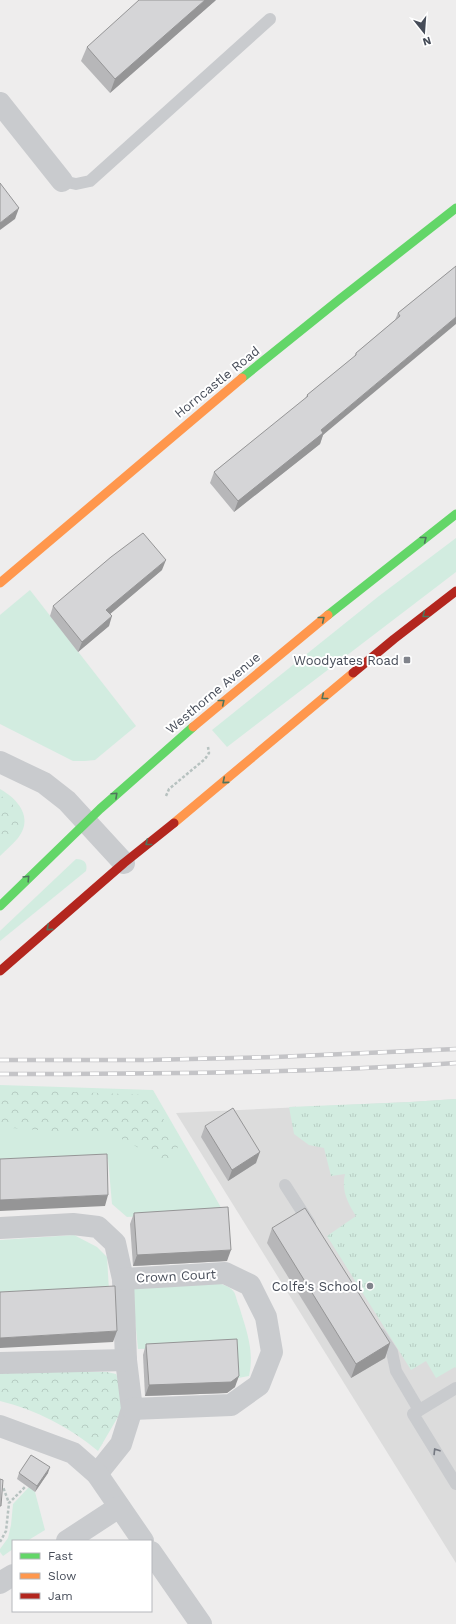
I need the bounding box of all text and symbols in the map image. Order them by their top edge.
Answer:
north arrow [404,12,444,52]
text: N [421,34,433,48]
street label: Horncastle Road [171,343,263,421]
one-way arrow [420,537,427,544]
one-way arrow [423,611,430,618]
one-way arrow [318,617,325,624]
street label: Westhorne Avenue [163,649,263,737]
place label: Woodyates Road [294,653,399,668]
marker: Woodyates Road [402,655,412,665]
one-way arrow [322,693,329,700]
one-way arrow [217,699,224,706]
one-way arrow [222,776,229,783]
one-way arrow [110,792,118,800]
one-way arrow [146,839,153,846]
one-way arrow [22,875,30,883]
one-way arrow [47,923,54,930]
street label: Crown Court [136,1266,217,1286]
place label: Colfe's School [272,1279,362,1294]
marker: Colfe's School [365,1281,375,1291]
one-way arrow [433,1448,440,1455]
legend [12,1540,152,1612]
text: Fast [48,1549,73,1563]
text: Slow [48,1569,76,1583]
text: Jam [48,1589,73,1603]

